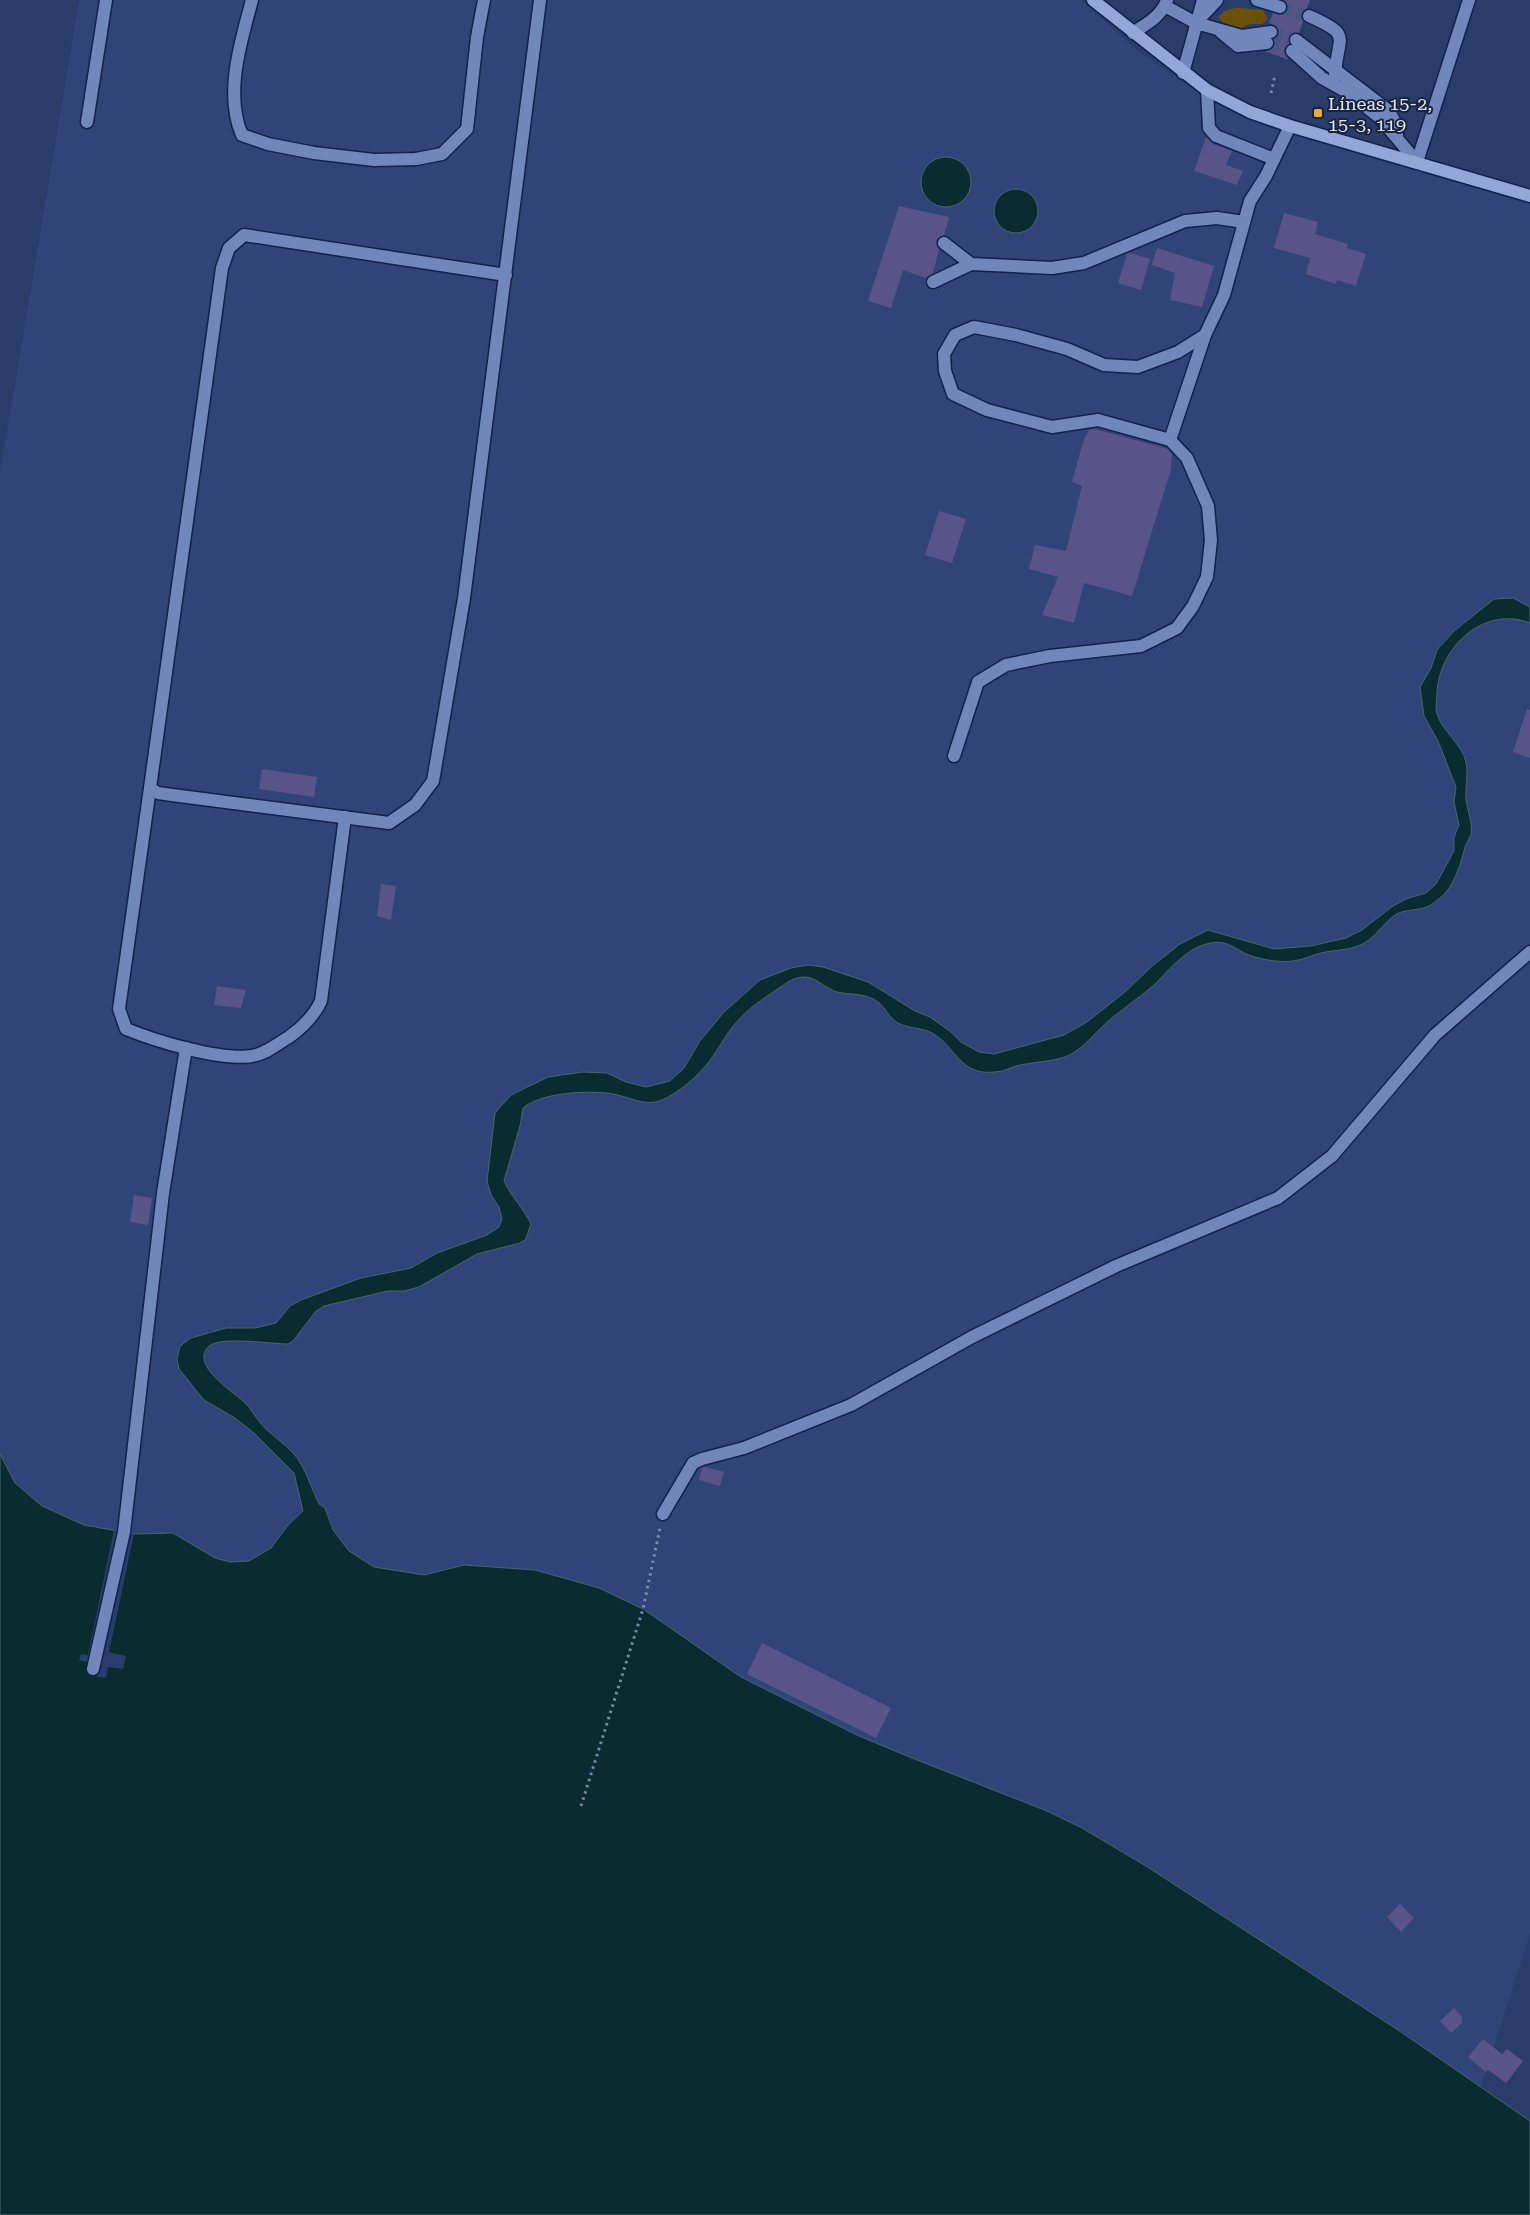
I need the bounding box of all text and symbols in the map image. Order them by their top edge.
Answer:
place label: Líneas 15-2, 15-3, 119 [1328,93,1432,135]
marker: Líneas 15-2, 15-3, 119 [1312,107,1324,119]

